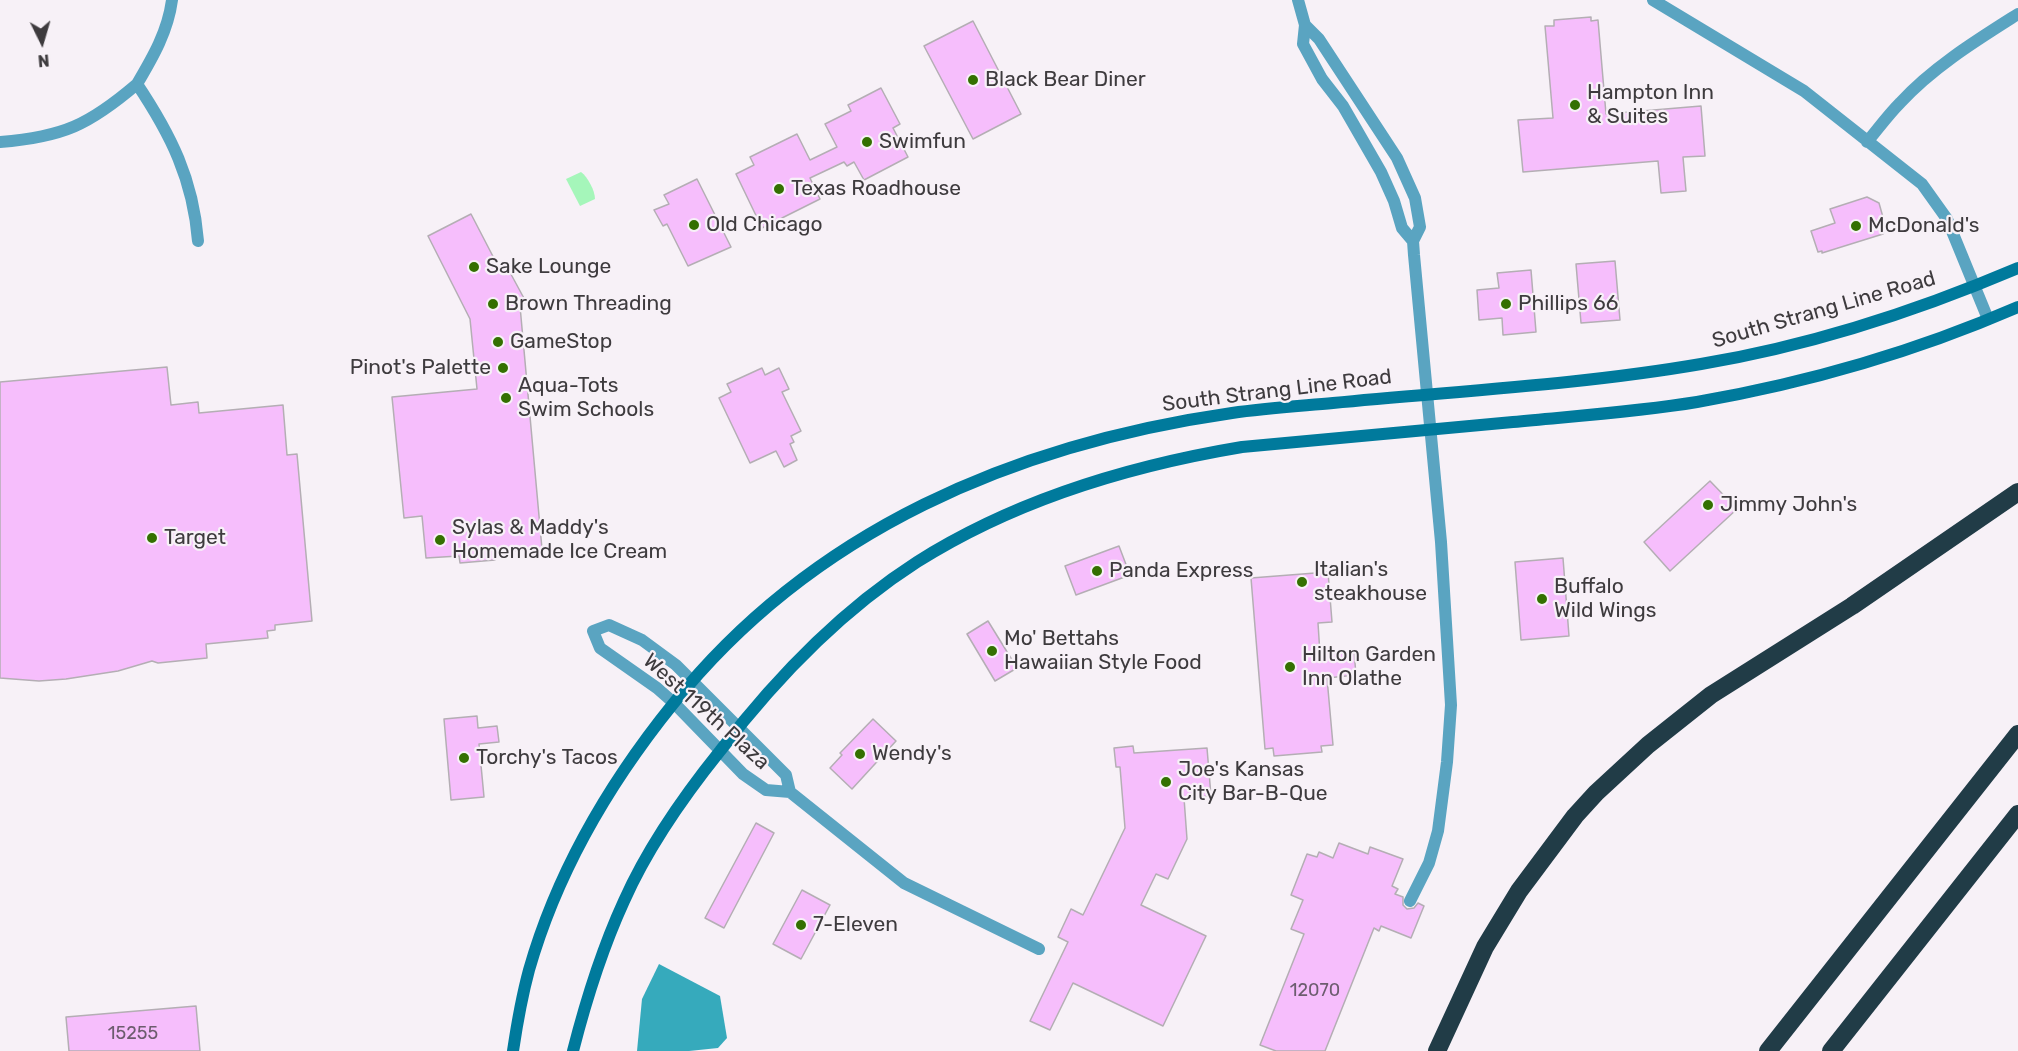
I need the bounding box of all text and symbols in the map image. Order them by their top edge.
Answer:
north arrow [12,12,72,72]
text: N [37,50,50,70]
place label: Black Bear Diner [985,67,1146,93]
marker: Black Bear Diner [966,73,980,87]
place label: Hampton Inn & Suites [1587,80,1714,130]
marker: Hampton Inn & Suites [1568,98,1582,112]
place label: Swimfun [879,129,966,155]
marker: Swimfun [860,135,874,149]
place label: Texas Roadhouse [791,176,961,202]
marker: Texas Roadhouse [772,182,786,196]
place label: Old Chicago [706,212,823,238]
place label: McDonald's [1868,213,1980,239]
marker: Old Chicago [687,218,701,232]
marker: McDonald's [1849,219,1863,233]
place label: Sake Lounge [486,254,611,280]
marker: Sake Lounge [467,260,481,274]
street label: South Strang Line Road [1709,266,1939,354]
place label: Brown Threading [505,291,672,317]
place label: Phillips 66 [1518,291,1618,317]
marker: Brown Threading [486,297,500,311]
marker: Phillips 66 [1499,297,1513,311]
place label: GameStop [510,329,612,355]
marker: GameStop [491,335,505,349]
place label: Pinot's Palette [350,355,491,381]
marker: Pinot's Palette [496,361,510,375]
street label: South Strang Line Road [1161,364,1393,418]
place label: Aqua-Tots Swim Schools [518,373,654,423]
marker: Aqua-Tots Swim Schools [499,391,513,405]
place label: Jimmy John's [1720,492,1857,518]
marker: Jimmy John's [1701,498,1715,512]
place label: Sylas & Maddy's Homemade Ice Cream [452,515,667,565]
place label: Target [164,525,226,551]
marker: Target [145,531,159,545]
marker: Sylas & Maddy's Homemade Ice Cream [433,533,447,547]
place label: Italian's steakhouse [1314,557,1427,607]
place label: Panda Express [1109,558,1253,584]
marker: Panda Express [1090,564,1104,578]
place label: Buffalo Wild Wings [1554,574,1657,624]
marker: Italian's steakhouse [1295,575,1309,589]
marker: Buffalo Wild Wings [1535,592,1549,606]
place label: Mo' Bettahs Hawaiian Style Food [1004,626,1202,676]
place label: Hilton Garden Inn Olathe [1302,642,1436,692]
marker: Mo' Bettahs Hawaiian Style Food [985,644,999,658]
street label: West 119th Plaza [638,649,774,775]
marker: Hilton Garden Inn Olathe [1283,660,1297,674]
place label: Wendy's [872,741,952,767]
place label: Torchy's Tacos [476,745,618,771]
marker: Wendy's [853,747,867,761]
marker: Torchy's Tacos [457,751,471,765]
place label: Joe's Kansas City Bar-B-Que [1178,757,1328,807]
marker: Joe's Kansas City Bar-B-Que [1159,775,1173,789]
place label: 7-Eleven [813,912,898,938]
marker: 7-Eleven [794,918,808,932]
house number: 12070 [1290,980,1340,1002]
house number: 15255 [108,1023,158,1045]

